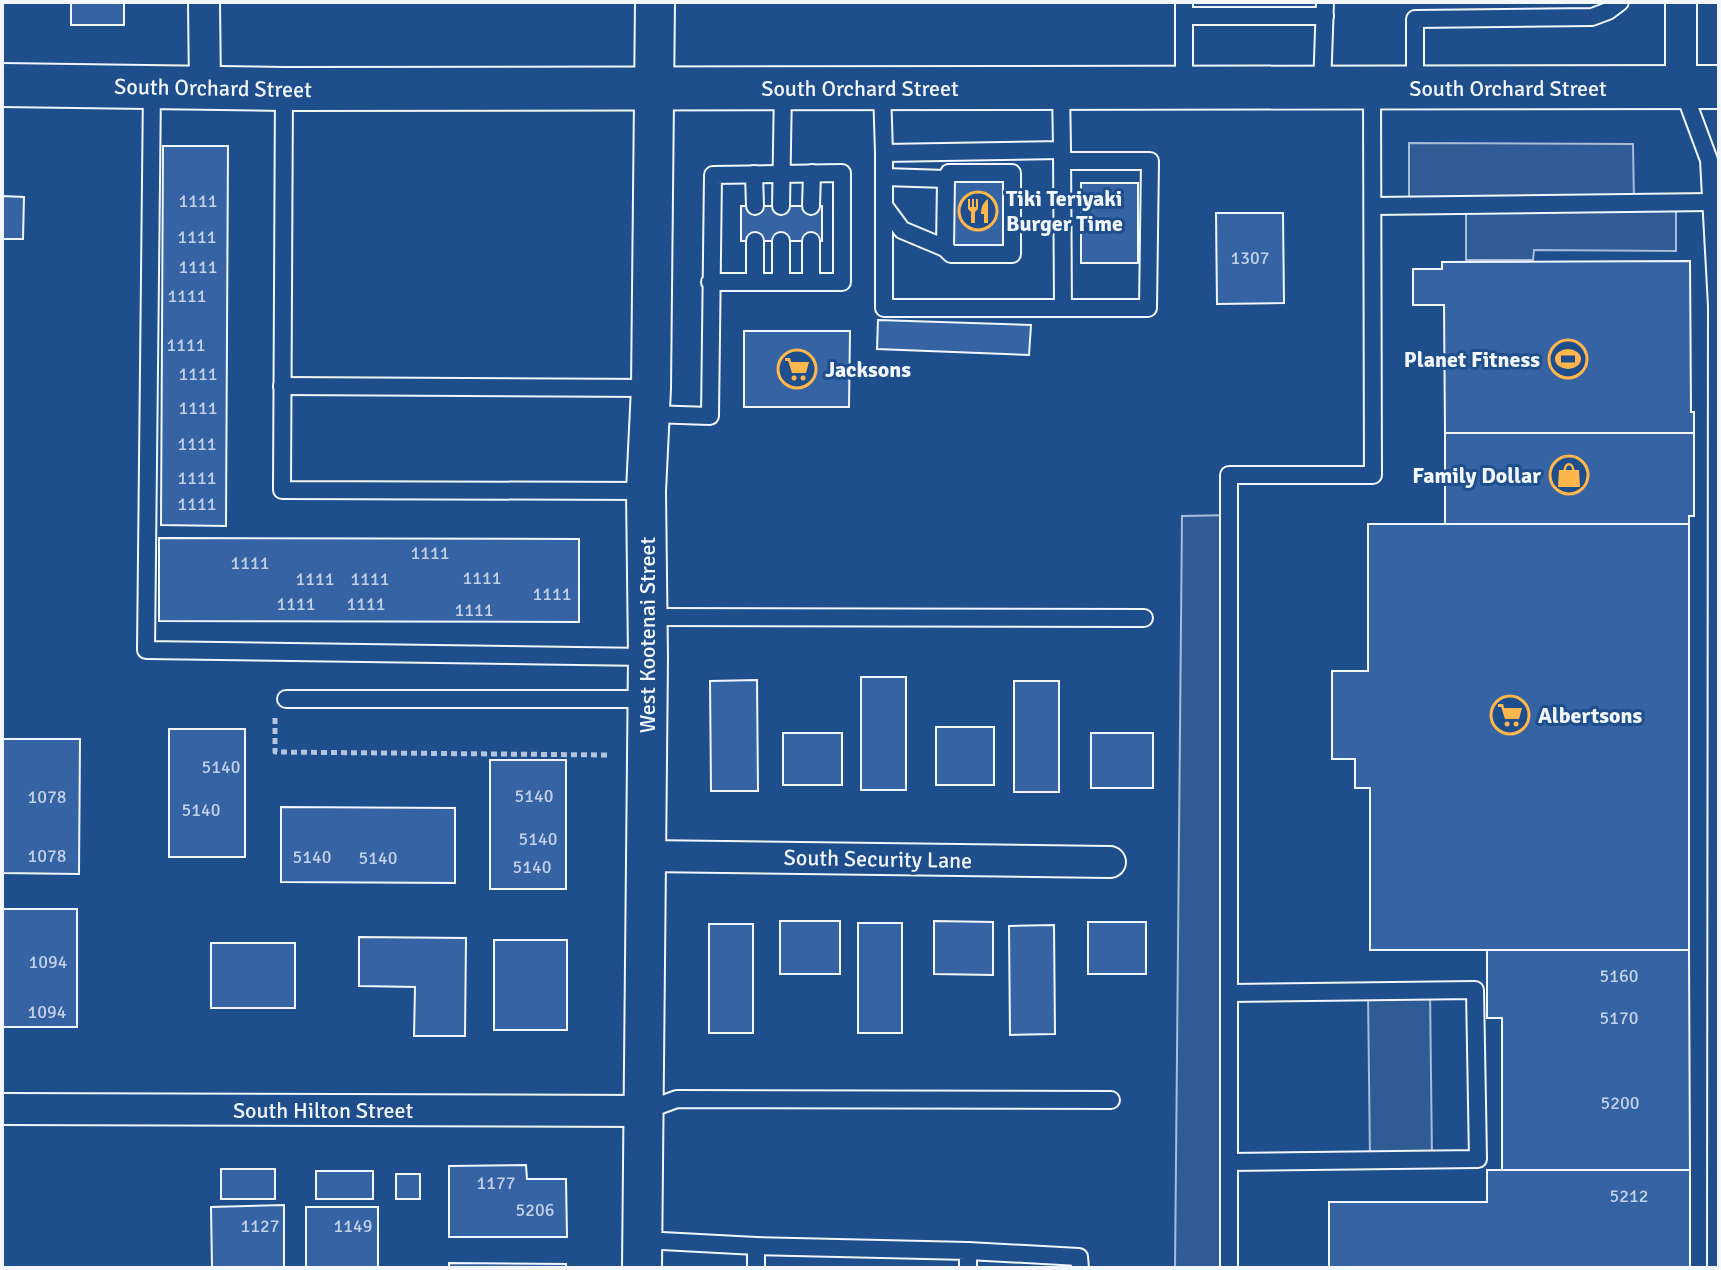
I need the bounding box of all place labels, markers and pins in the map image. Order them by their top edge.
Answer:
place label: Tiki Teriyaki Burger Time [1006,185,1123,237]
restaurant icon: Tiki Teriyaki Burger Time [957,190,999,232]
sports icon: Planet Fitness [1547,338,1589,380]
place label: Planet Fitness [1404,346,1540,373]
supermarket icon: Jacksons [776,348,818,390]
place label: Jacksons [825,356,911,383]
shop icon: Family Dollar [1548,454,1590,496]
place label: Family Dollar [1412,462,1541,489]
supermarket icon: Albertsons [1489,694,1531,736]
place label: Albertsons [1538,702,1642,729]

